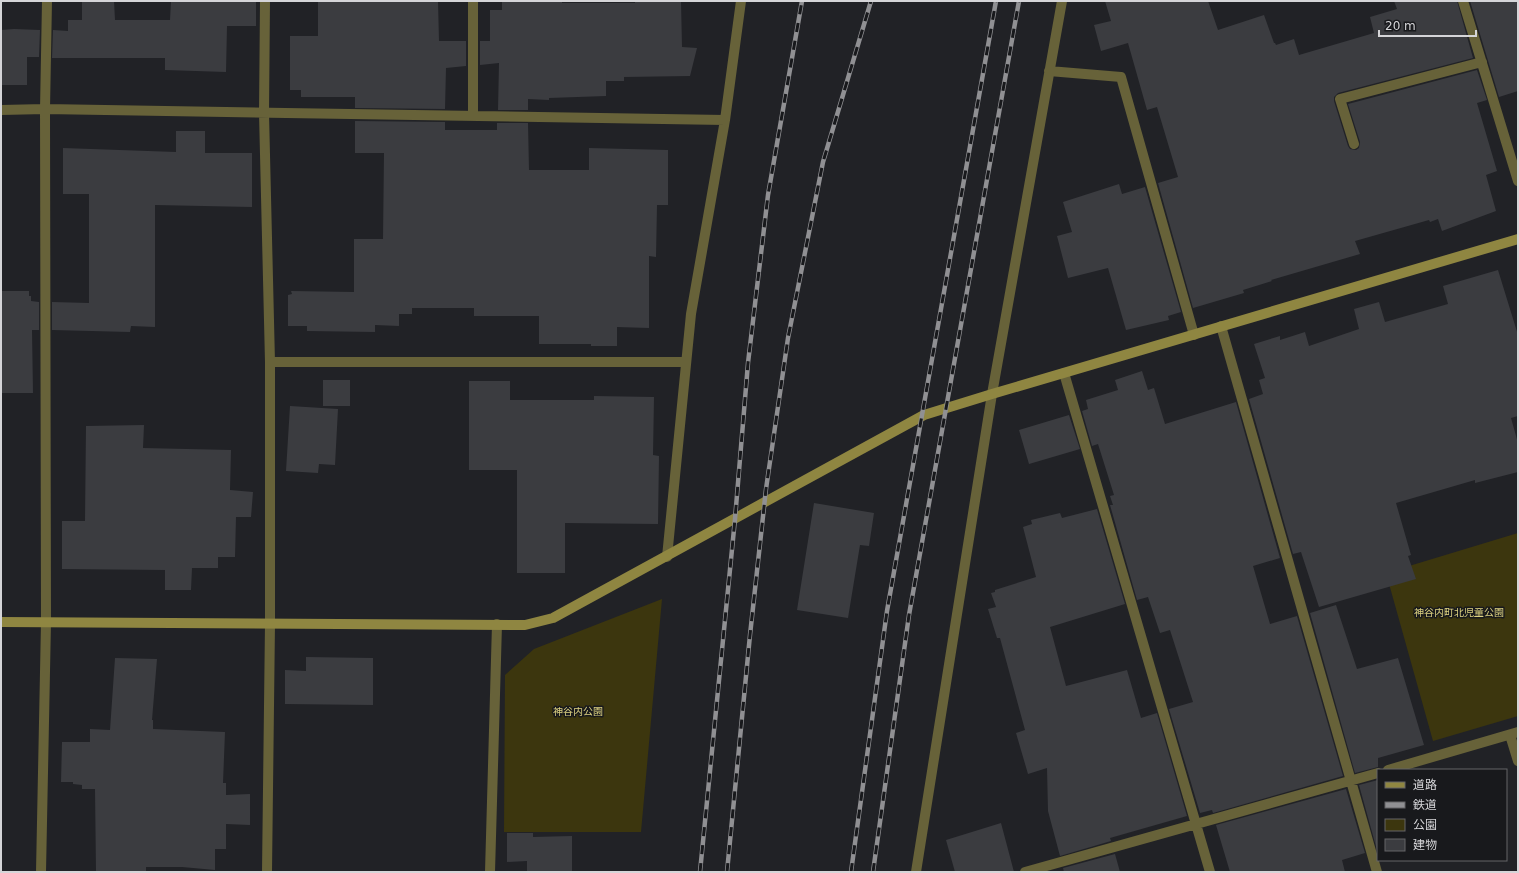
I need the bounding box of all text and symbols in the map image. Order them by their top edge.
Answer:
scale bar [1379,12,1476,38]
text: 20 m [1385,19,1416,33]
park label: 神谷内町北児童公園 [1414,607,1504,618]
park label: 神谷内公園 [553,706,603,717]
legend [1377,769,1507,861]
text: 道路 [1413,778,1437,792]
text: 鉄道 [1413,798,1437,812]
text: 公園 [1413,818,1437,832]
text: 建物 [1413,838,1437,852]

